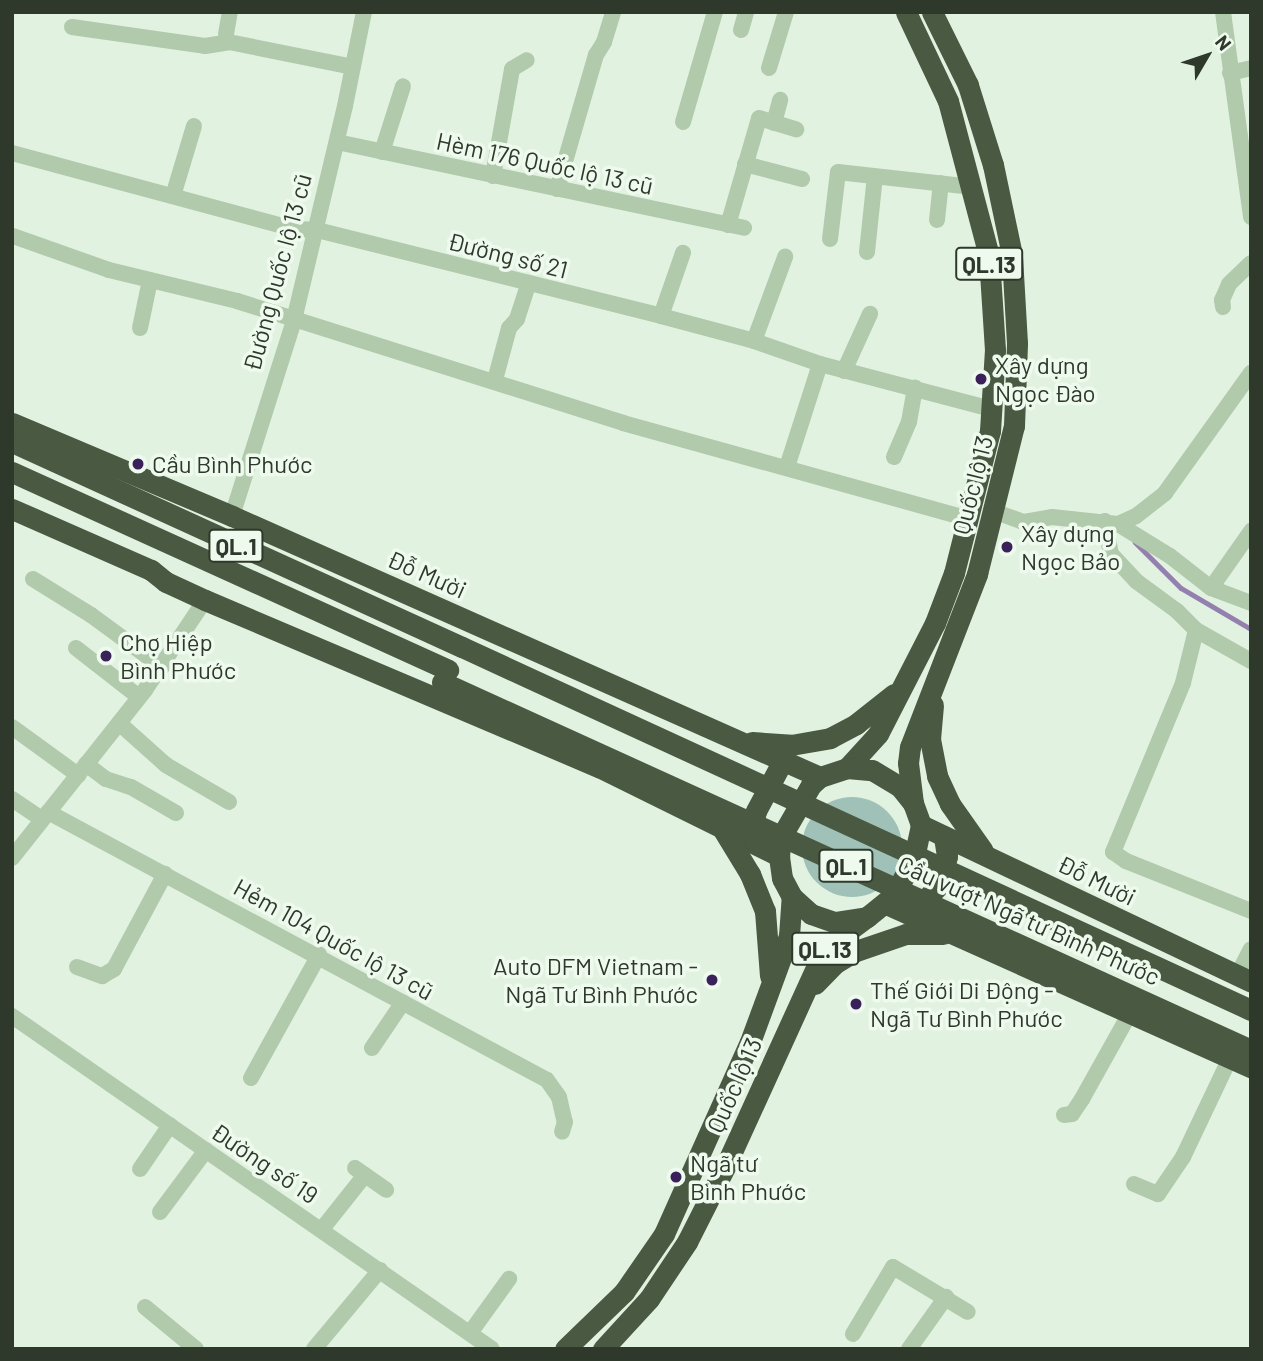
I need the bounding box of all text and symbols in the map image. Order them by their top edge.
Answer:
north arrow [1172,21,1242,91]
text: N [1211,30,1237,55]
street label: Hèm 176 Quốc lộ 13 cũ [434,126,656,200]
street label: Đường Quốc lộ 13 cũ [237,170,317,374]
street label: Đường số 21 [445,226,571,284]
road number: QL.13 [954,244,1024,284]
place label: Xây dựng Ngọc Đào [995,351,1096,407]
marker: Xây dựng Ngọc Đào [973,371,989,387]
street label: Quốc lộ 13 [946,433,998,537]
place label: Cầu Bình Phước [152,450,313,478]
marker: Cầu Bình Phước [130,456,146,472]
place label: Xây dựng Ngọc Bảo [1021,519,1120,575]
road number: QL.1 [208,526,264,566]
marker: Xây dựng Ngọc Bảo [999,539,1015,555]
street label: Đỗ Mười [383,544,471,604]
place label: Chợ Hiệp Bình Phước [120,628,236,684]
marker: Chợ Hiệp Bình Phước [98,648,114,664]
road number: QL.1 [818,846,874,886]
street label: Cầu vượt Ngã tư Bình Phước [894,849,1164,991]
street label: Đỗ Mười [1053,849,1141,911]
street label: Hẻm 104 Quốc lộ 13 cũ [229,872,439,1006]
road number: QL.13 [790,930,860,968]
place label: Auto DFM Vietnam - Ngã Tư Bình Phước [493,952,698,1008]
marker: Auto DFM Vietnam - Ngã Tư Bình Phước [704,972,720,988]
place label: Thế Giới Di Động - Ngã Tư Bình Phước [870,976,1063,1032]
marker: Thế Giới Di Động - Ngã Tư Bình Phước [848,996,864,1012]
street label: Quốc lộ 13 [700,1033,768,1137]
street label: Đường số 19 [206,1117,324,1209]
place label: Ngã tư Bình Phước [690,1149,806,1205]
marker: Ngã tư Bình Phước [668,1169,684,1185]

